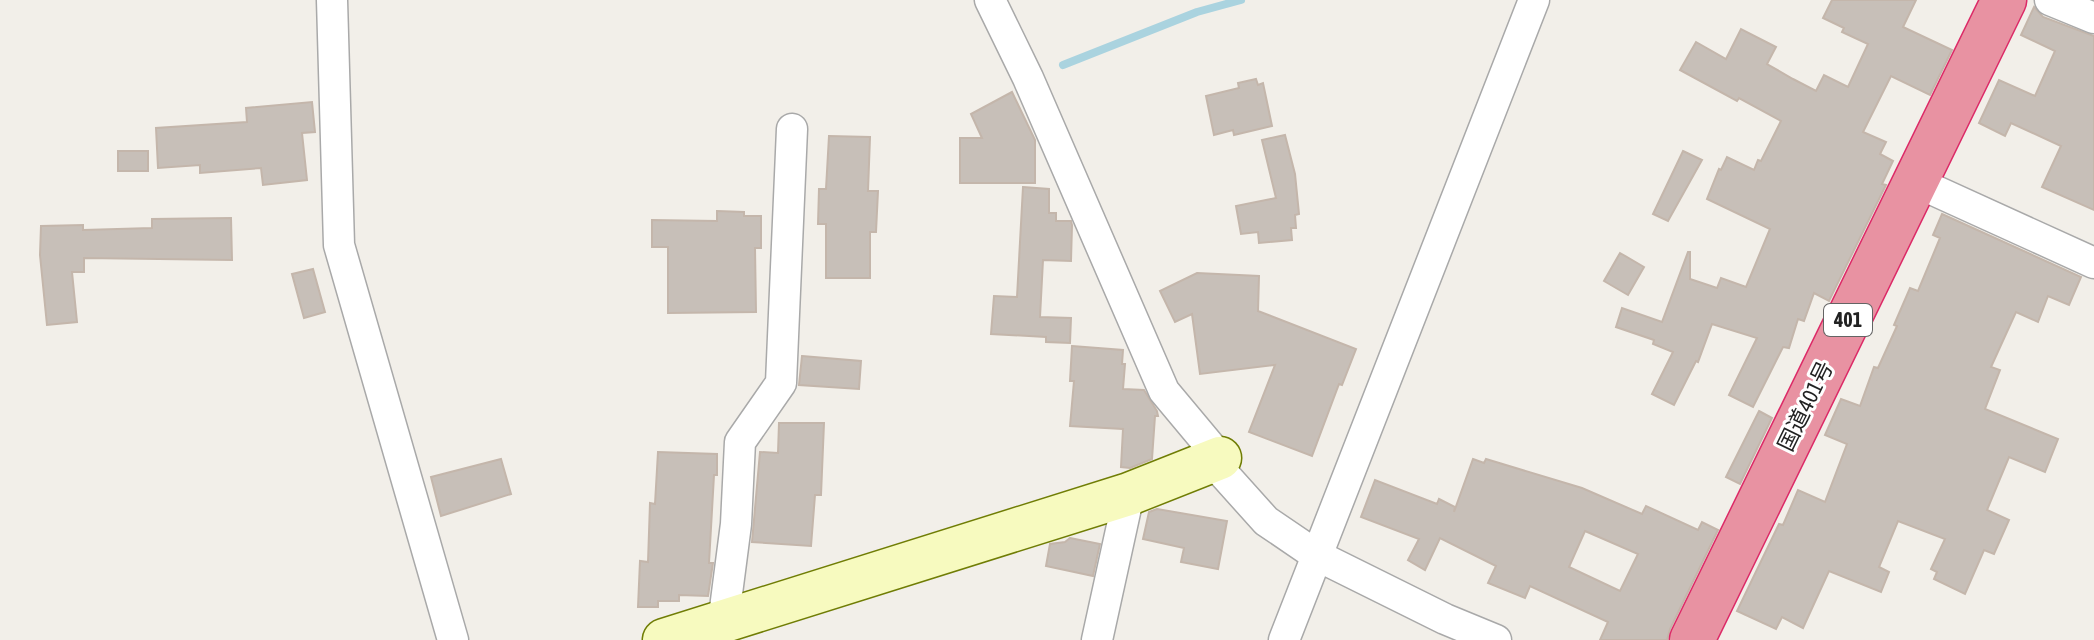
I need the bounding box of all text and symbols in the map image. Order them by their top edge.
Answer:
road number: 401 [1824,304,1872,336]
street label: 国道401号 [1772,357,1838,455]

